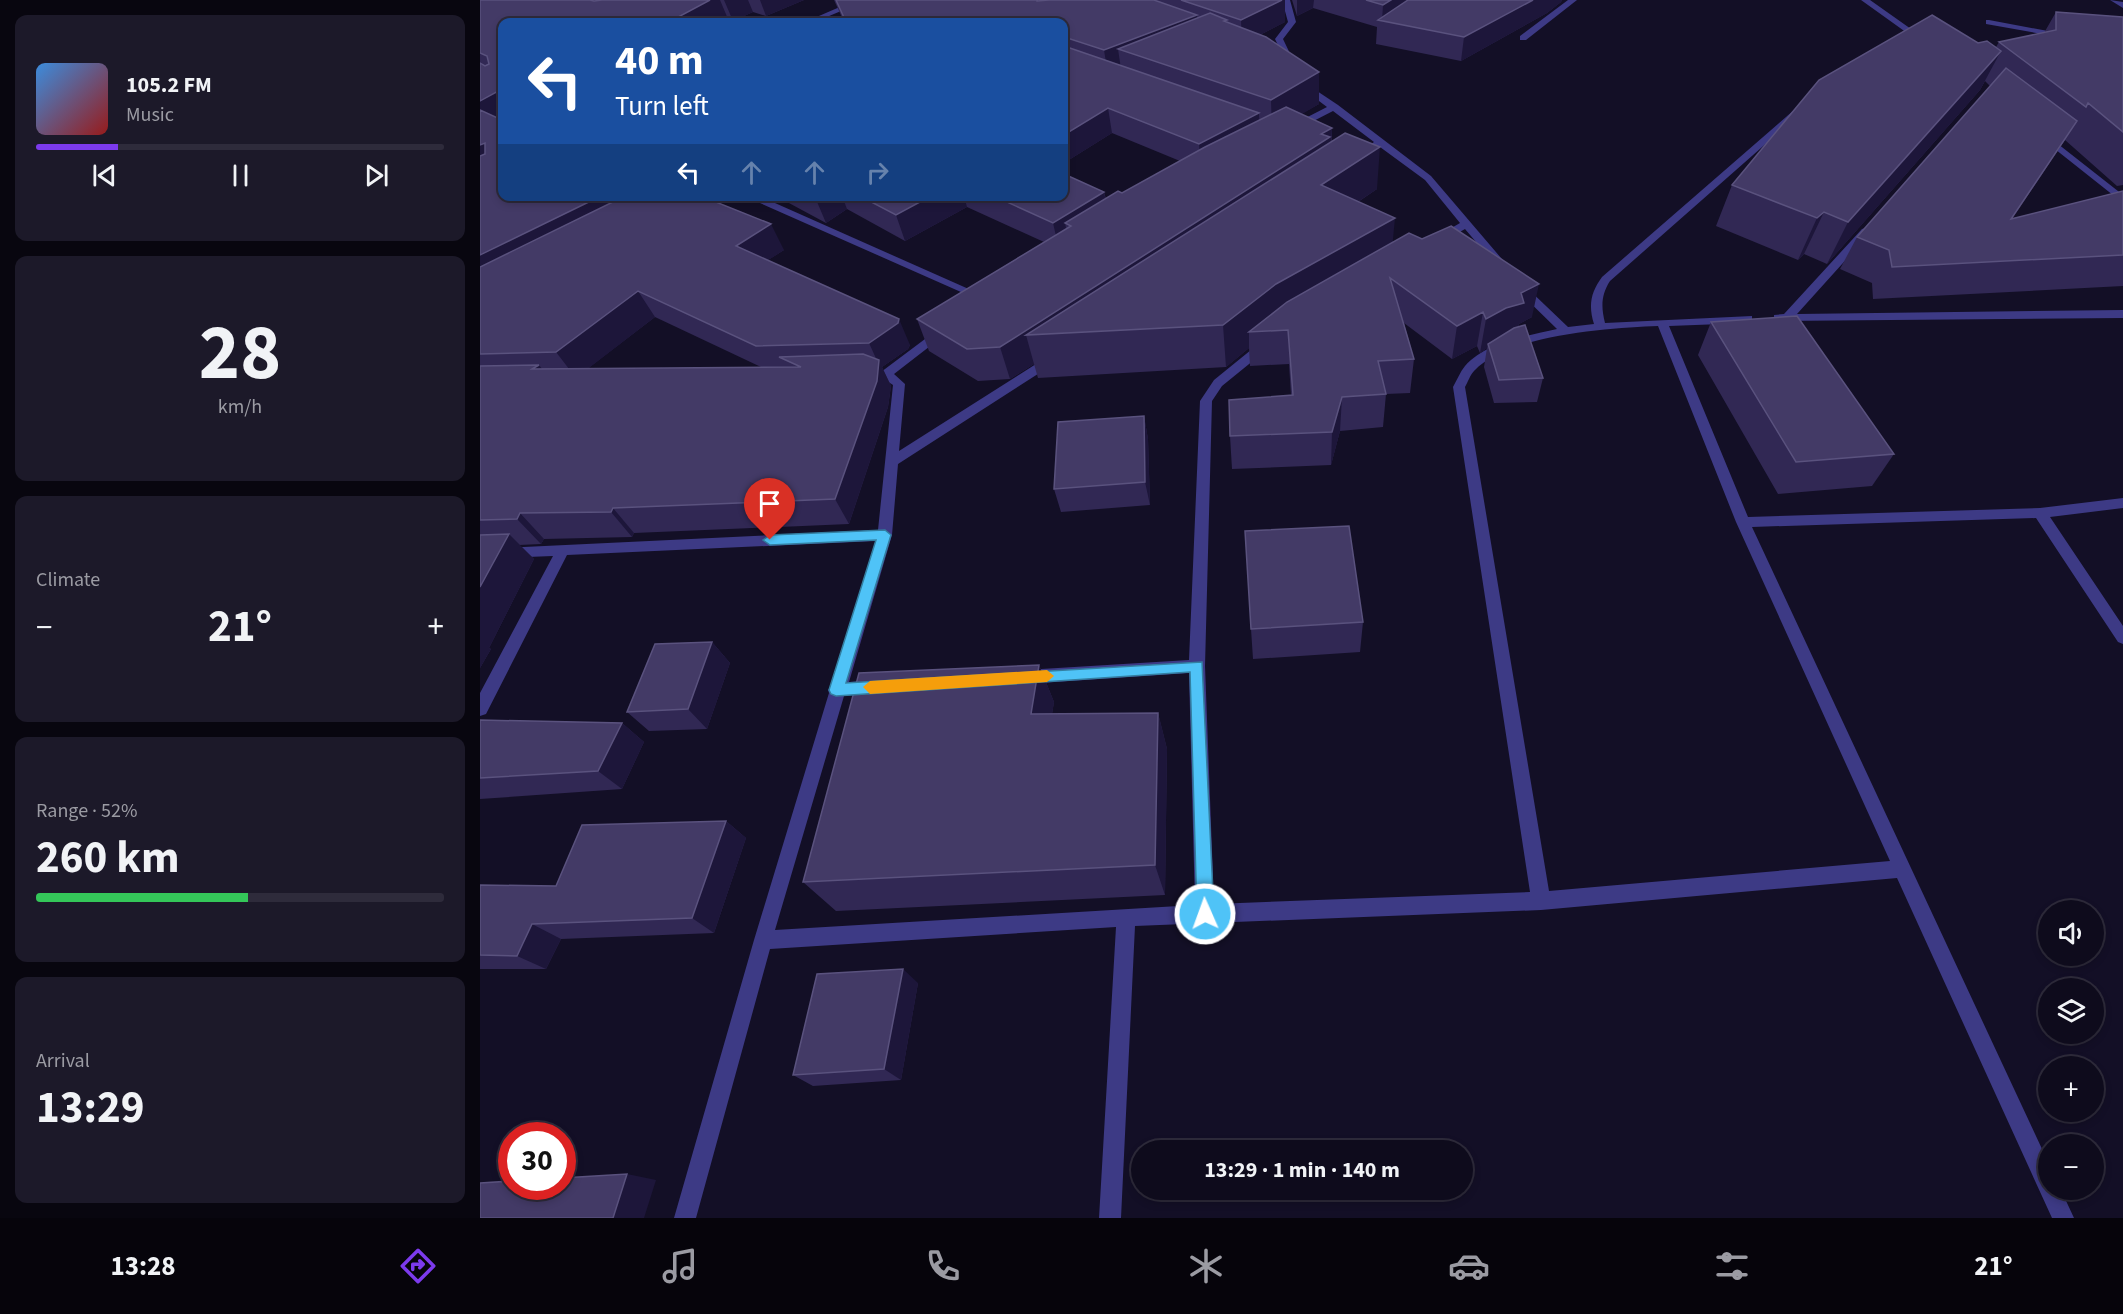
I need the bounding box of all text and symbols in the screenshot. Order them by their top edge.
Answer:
text: 40 m [615,31,704,91]
icon: left [516,42,594,120]
text: 105.2 FM [126,69,212,101]
text: Turn left [615,87,709,126]
text: Music [126,101,174,129]
icon: left [672,156,705,189]
icon: ahead [735,156,768,189]
icon: ahead [798,156,831,189]
icon: right [861,156,894,189]
icon: previous [88,159,121,192]
icon: pause [224,159,257,192]
icon: next [360,159,393,192]
text: 28 [199,298,281,409]
text: km/h [218,393,262,421]
pin [744,478,795,540]
icon: arrive [753,487,786,520]
text: Climate [36,566,100,594]
text: 21° [208,595,272,659]
text: − [36,604,52,651]
text: + [428,604,444,651]
text: Range · 52% [36,797,137,825]
text: 260 km [36,826,180,890]
position arrow [1173,882,1237,946]
map controls [2038,900,2104,1200]
button: sound [2038,900,2104,966]
button: layers [2038,978,2104,1044]
text: Arrival [36,1047,90,1075]
button: + [2038,1056,2104,1122]
text: 13:29 [36,1076,145,1140]
speed limit sign: 30 [498,1122,576,1200]
button: − [2038,1134,2104,1200]
text: 13:29 · 1 min · 140 m [1204,1154,1400,1186]
icon: directions [397,1245,439,1287]
icon: music [659,1245,701,1287]
icon: phone [922,1245,964,1287]
icon: climate [1185,1245,1227,1287]
icon: car [1448,1245,1490,1287]
icon: filters [1711,1245,1753,1287]
text: 13:28 [110,1247,176,1286]
text: 21° [1974,1247,2013,1286]

